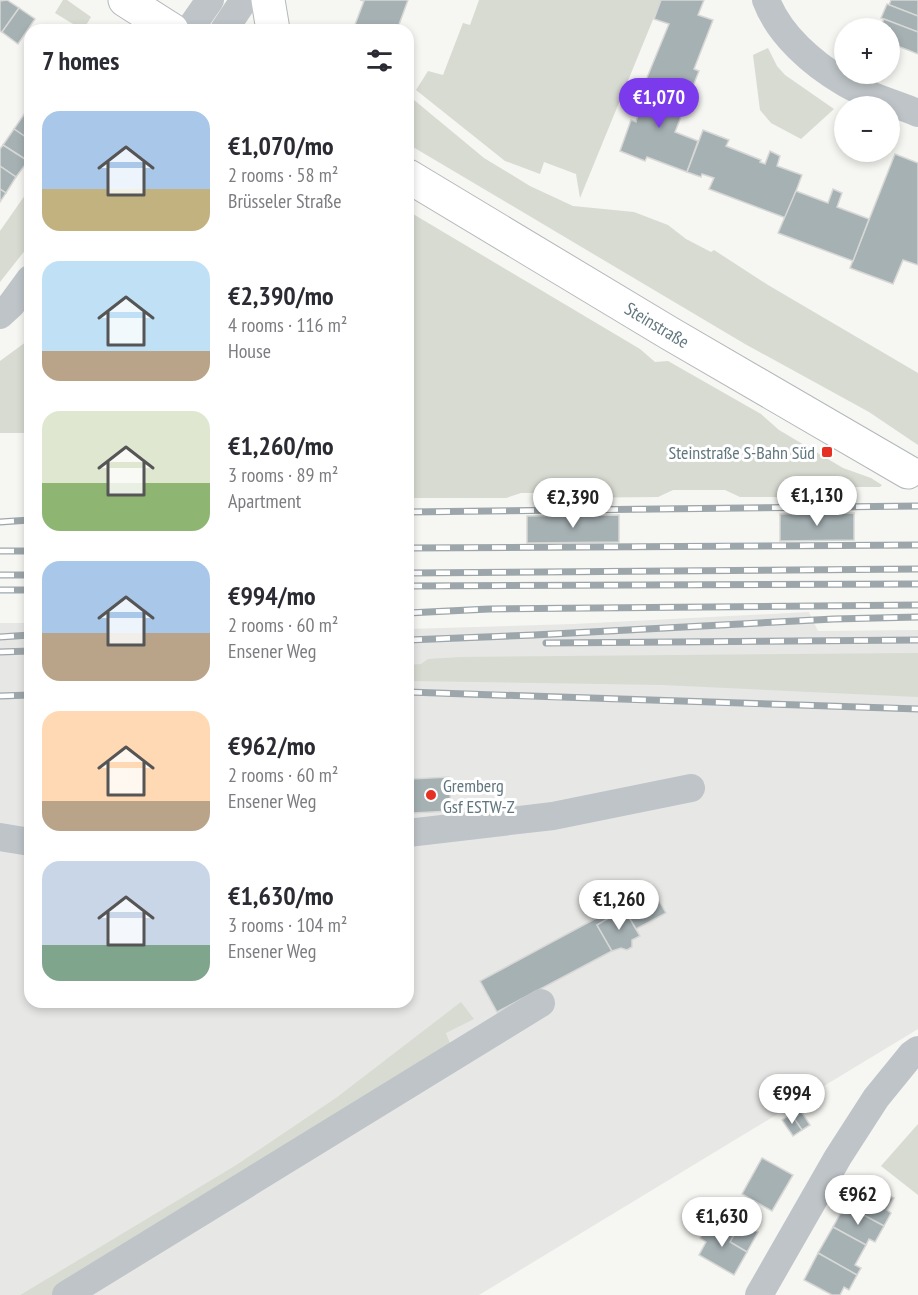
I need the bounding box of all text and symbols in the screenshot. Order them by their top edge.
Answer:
map controls [834,18,900,162]
button: + [834,18,900,84]
text: 7 homes [42,44,119,77]
icon: filters [363,44,396,77]
pin: €1,070 [610,78,708,129]
text: €1,070 [633,84,685,110]
button: − [834,96,900,162]
text: €1,070/mo [228,129,334,162]
icon: home [90,135,162,207]
text: 2 rooms · 58 m² [228,162,338,188]
text: Brüsseler Straße [228,188,342,214]
text: €2,390/mo [228,279,334,312]
icon: home [90,285,162,357]
street label: Steinstraße [621,297,693,353]
text: 4 rooms · 116 m² [228,312,347,338]
text: House [228,338,271,364]
text: €1,260/mo [228,429,334,462]
icon: home [90,435,162,507]
place label: Steinstraße S-Bahn Süd [668,441,815,464]
marker: Steinstraße S-Bahn Süd [820,445,834,459]
text: 3 rooms · 89 m² [228,462,338,488]
pin: €1,130 [768,476,866,527]
pin: €2,390 [524,478,622,529]
text: €1,130 [791,482,843,508]
text: €2,390 [547,484,599,510]
text: Apartment [228,488,301,514]
text: €994/mo [228,579,316,612]
icon: home [90,585,162,657]
text: 2 rooms · 60 m² [228,612,338,638]
text: Ensener Weg [228,638,316,664]
text: €962/mo [228,729,316,762]
icon: home [90,735,162,807]
text: 2 rooms · 60 m² [228,762,338,788]
place label: Gremberg Gsf ESTW-Z [443,774,515,818]
text: Ensener Weg [228,788,316,814]
marker: Gremberg Gsf ESTW-Z [424,788,438,802]
text: €1,630/mo [228,879,334,912]
pin: €1,260 [570,880,668,931]
icon: home [90,885,162,957]
text: €1,260 [593,886,645,912]
text: 3 rooms · 104 m² [228,912,347,938]
text: Ensener Weg [228,938,316,964]
pin: €994 [756,1074,828,1125]
text: €994 [773,1080,811,1106]
pin: €962 [822,1175,894,1226]
text: €962 [839,1181,877,1207]
pin: €1,630 [673,1197,771,1248]
text: €1,630 [696,1203,748,1229]

